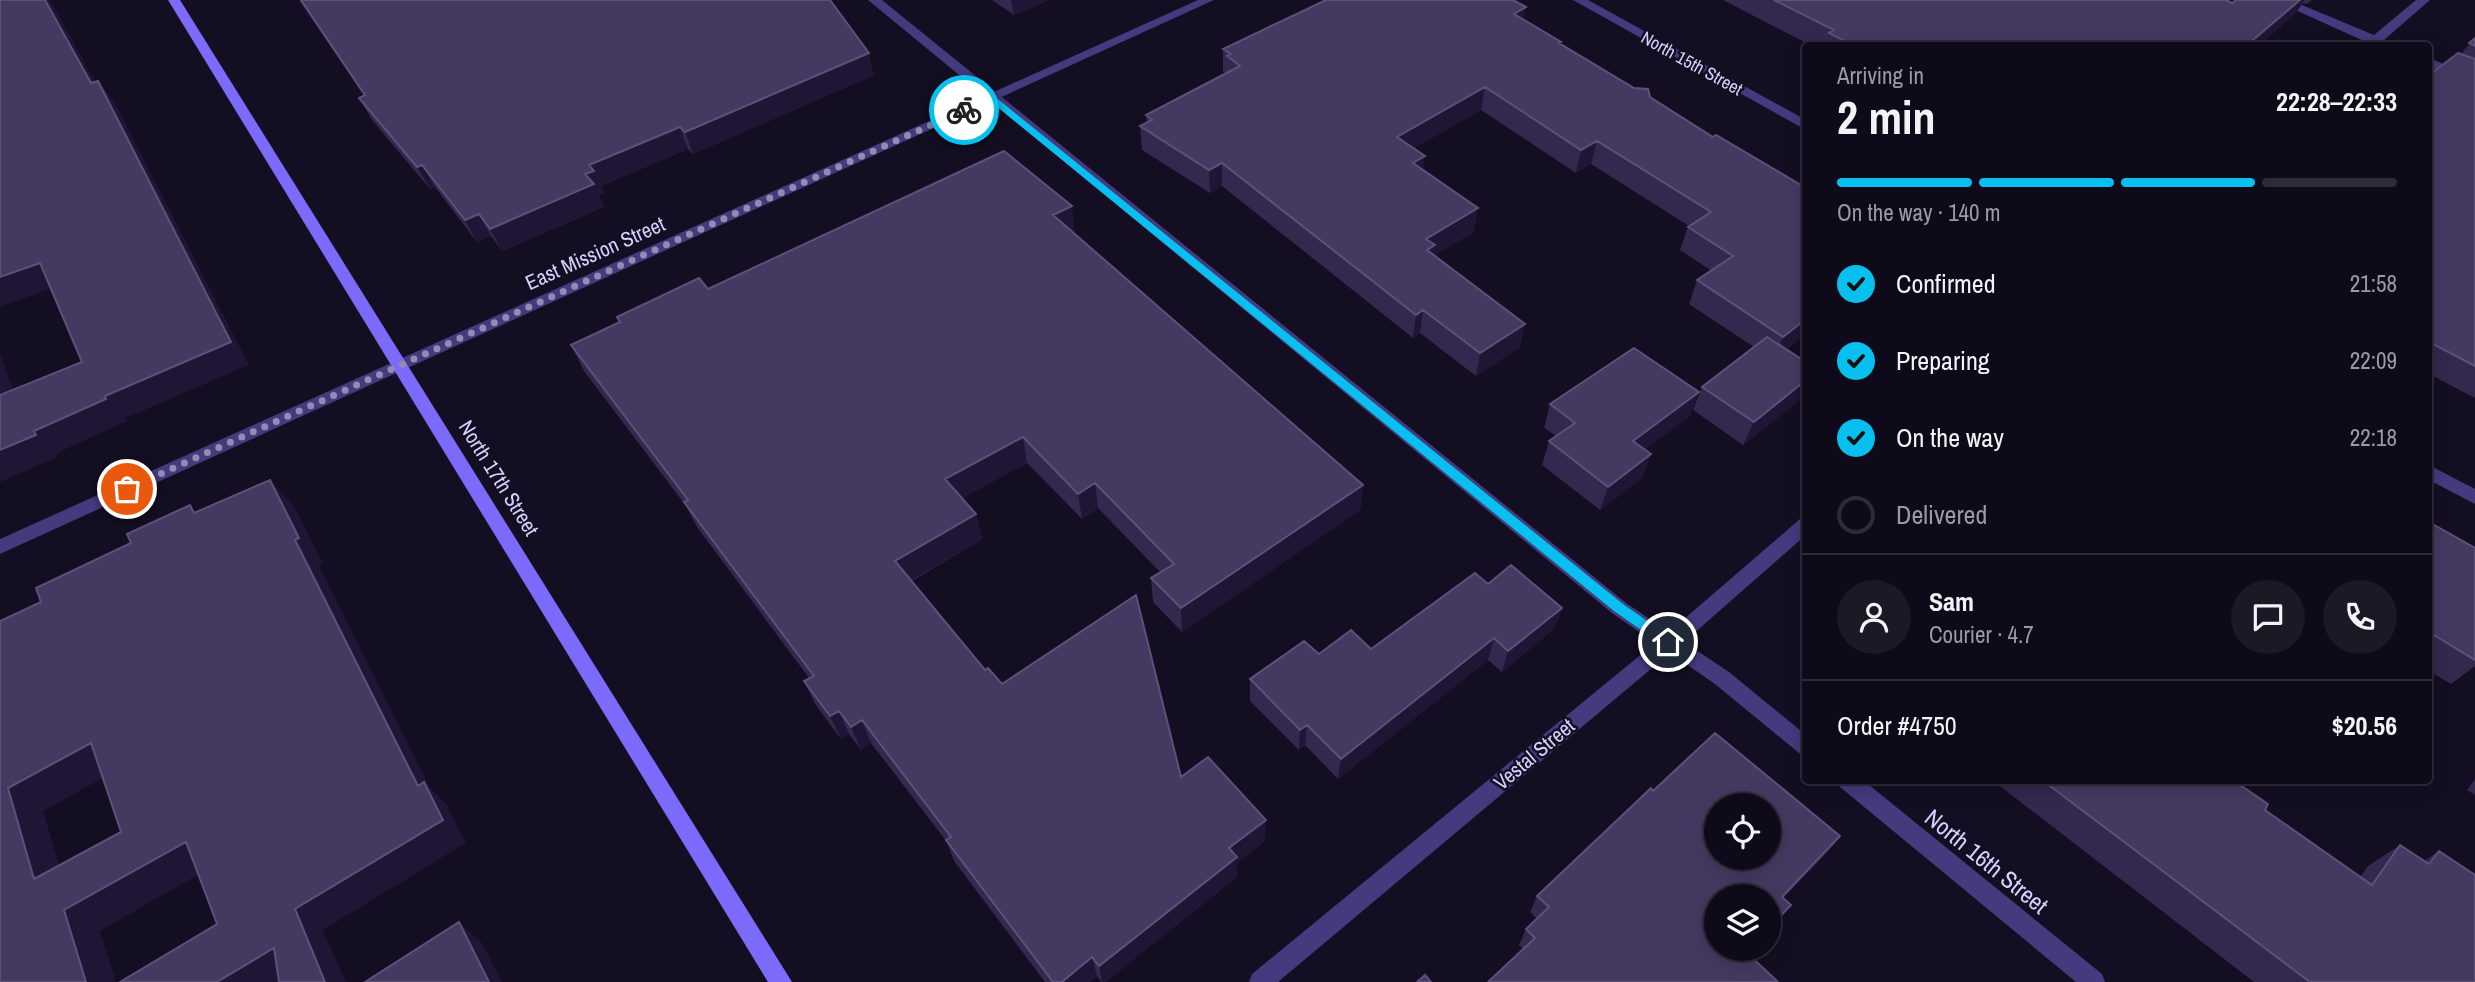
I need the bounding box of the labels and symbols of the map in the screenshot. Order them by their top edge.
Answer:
street label: North 15th Street [1637,25,1747,101]
courier [929,75,999,145]
street label: East Mission Street [520,209,670,297]
street label: North 17th Street [452,415,546,541]
pin [97,459,157,519]
pin [1638,612,1698,672]
street label: Vestal Street [1487,711,1581,796]
street label: North 16th Street [1919,801,2056,921]

